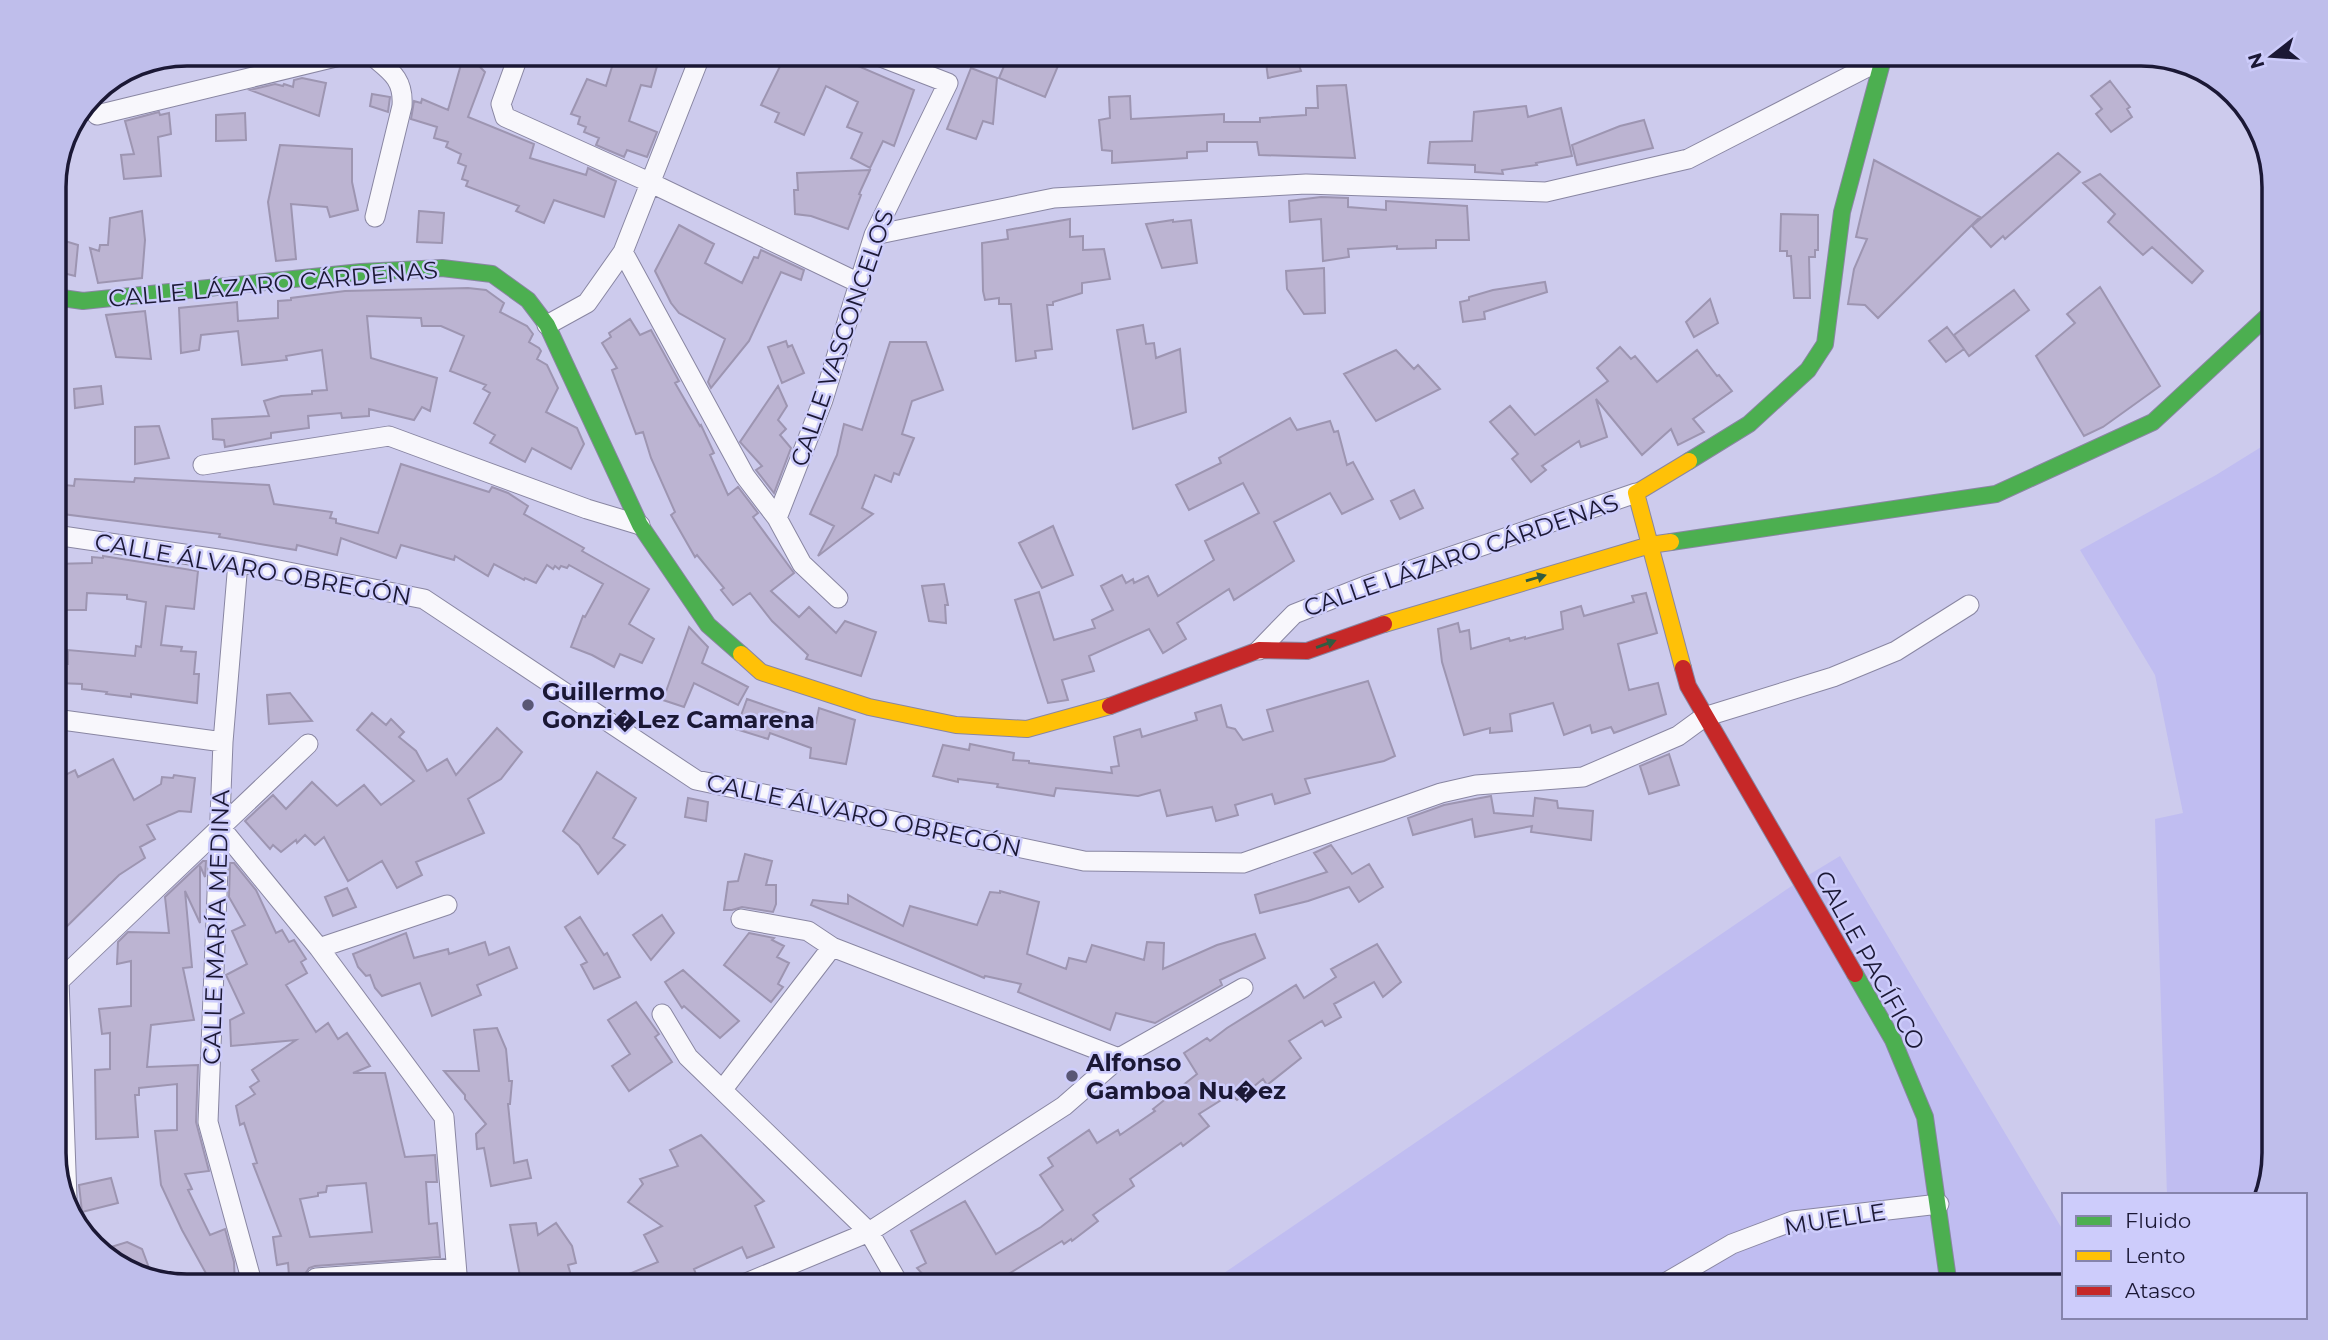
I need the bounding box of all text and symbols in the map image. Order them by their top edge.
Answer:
north arrow [2237,21,2307,91]
text: N [2243,50,2269,72]
street label: CALLE VASCONCELOS [784,206,900,470]
street label: CALLE LÁZARO CÁRDENAS [107,255,439,313]
street label: CALLE LÁZARO CÁRDENAS [1300,487,1622,623]
street label: CALLE ÁLVARO OBREGÓN [92,527,414,611]
one-way arrow [1525,573,1546,583]
one-way arrow [1315,639,1336,650]
place label: Guillermo Gonzi�Lez Camarena [542,677,815,734]
marker: Guillermo Gonzi�Lez Camarena [520,697,536,713]
street label: CALLE ÁLVARO OBREGÓN [704,767,1024,863]
street label: CALLE MARÍA MEDINA [197,788,235,1065]
street label: CALLE PACÍFICO [1809,865,1931,1055]
place label: Alfonso Gamboa Nu�ez [1085,1048,1286,1105]
marker: Alfonso Gamboa Nu�ez [1064,1068,1080,1084]
legend [2062,1193,2307,1319]
street label: MUELLE [1782,1197,1888,1241]
text: Fluido [2125,1208,2191,1233]
text: Lento [2125,1243,2185,1268]
text: Atasco [2125,1278,2196,1303]

